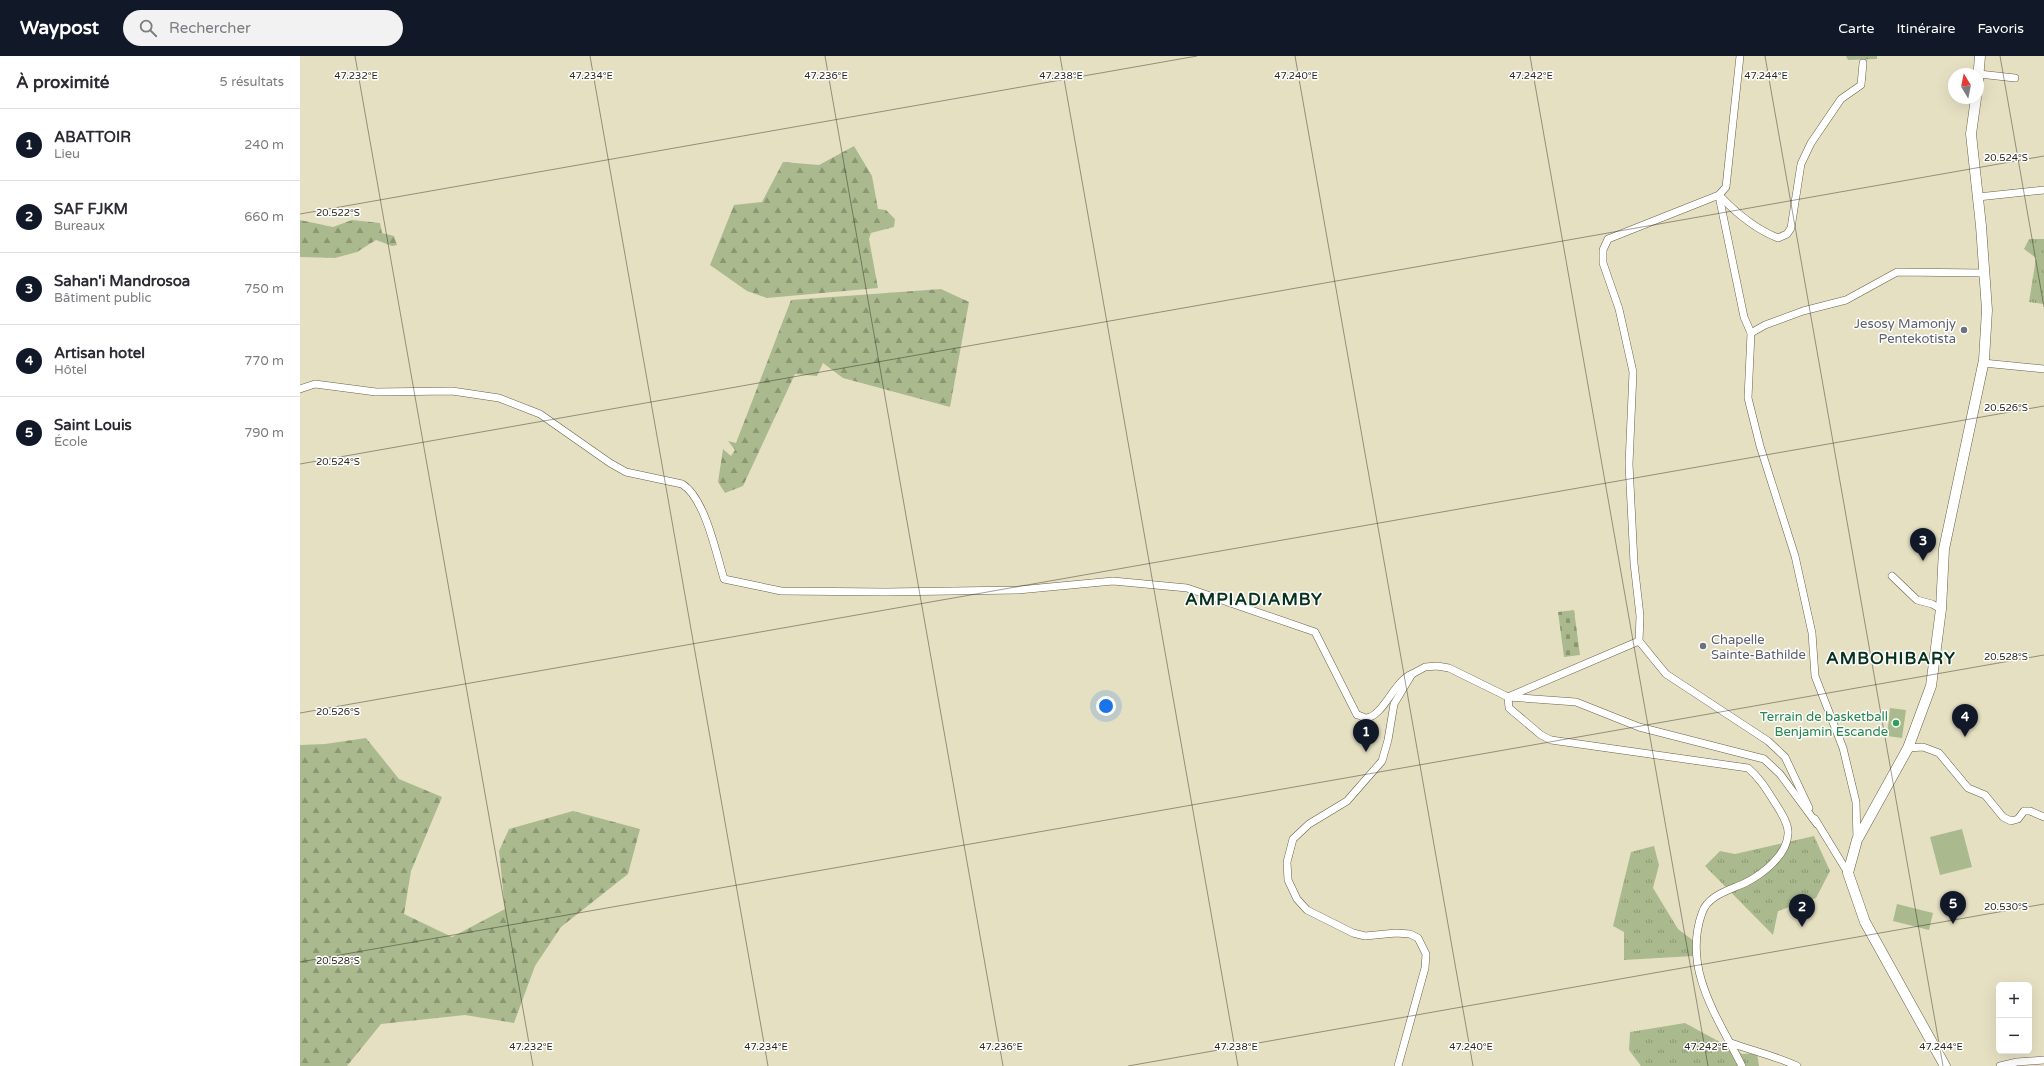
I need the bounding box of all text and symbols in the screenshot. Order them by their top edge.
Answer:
search box [123,10,403,46]
text: Waypost [20,17,99,39]
icon: search [137,17,159,39]
text: Rechercher [169,19,251,37]
text: Carte [1838,20,1874,37]
text: Itinéraire [1896,20,1955,37]
text: Favoris [1977,20,2024,37]
north arrow [1948,68,1984,104]
text: 47.232°E [334,70,378,82]
text: 47.234°E [569,70,613,82]
text: 47.236°E [804,70,848,82]
text: 47.238°E [1039,70,1083,82]
text: 47.240°E [1274,70,1318,82]
text: 47.242°E [1509,70,1553,82]
text: 47.244°E [1744,70,1788,82]
text: À proximité [16,72,109,93]
text: 5 résultats [220,74,284,90]
text: ABATTOIR [54,128,131,146]
text: 1 [25,137,33,153]
text: 240 m [244,137,284,153]
text: Lieu [54,146,80,162]
text: 20.524°S [1984,152,2028,164]
text: SAF FJKM [54,200,128,218]
text: 20.522°S [316,207,360,219]
text: 2 [25,209,33,225]
text: 660 m [244,209,284,225]
text: Bureaux [54,218,105,234]
text: Sahan'i Mandrosoa [54,272,190,290]
text: 3 [25,281,33,297]
text: 750 m [244,281,284,297]
text: Bâtiment public [54,290,152,306]
place label: Jesosy Mamonjy Pentekotista [1854,316,1956,347]
marker: Jesosy Mamonjy Pentekotista [1959,325,1969,335]
text: Artisan hotel [54,344,145,362]
text: 4 [25,353,33,369]
text: 770 m [244,353,284,369]
text: Hôtel [54,362,87,378]
text: 20.526°S [1984,402,2028,414]
text: Saint Louis [54,416,132,434]
text: 5 [25,425,33,441]
text: 790 m [244,425,284,441]
text: École [54,434,88,450]
text: 20.524°S [316,456,360,468]
pin: 3 [1910,528,1936,561]
district label: AMPIADIAMBY [1185,589,1323,610]
place label: Chapelle Sainte-Bathilde [1711,632,1806,663]
marker: Chapelle Sainte-Bathilde [1698,641,1708,651]
district label: AMBOHIBARY [1826,648,1956,669]
text: 20.528°S [1984,651,2028,663]
your location [1096,696,1116,716]
pin: 4 [1952,704,1978,737]
text: 20.526°S [316,706,360,718]
place label: Terrain de basketball Benjamin Escande [1760,709,1888,740]
marker: Terrain de basketball Benjamin Escande [1891,718,1901,728]
pin: 1 [1353,719,1379,752]
pin: 5 [1940,891,1966,924]
pin: 2 [1789,894,1815,927]
text: 20.530°S [1984,901,2028,913]
text: 20.528°S [316,955,360,967]
map controls [1996,982,2032,1054]
button: + [1996,982,2032,1018]
button: − [1996,1018,2032,1054]
text: 47.232°E [509,1041,553,1053]
text: 47.234°E [744,1041,788,1053]
text: 47.236°E [979,1041,1023,1053]
text: 47.238°E [1214,1041,1258,1053]
text: 47.240°E [1449,1041,1493,1053]
text: 47.242°E [1684,1041,1728,1053]
text: 47.244°E [1919,1041,1963,1053]

